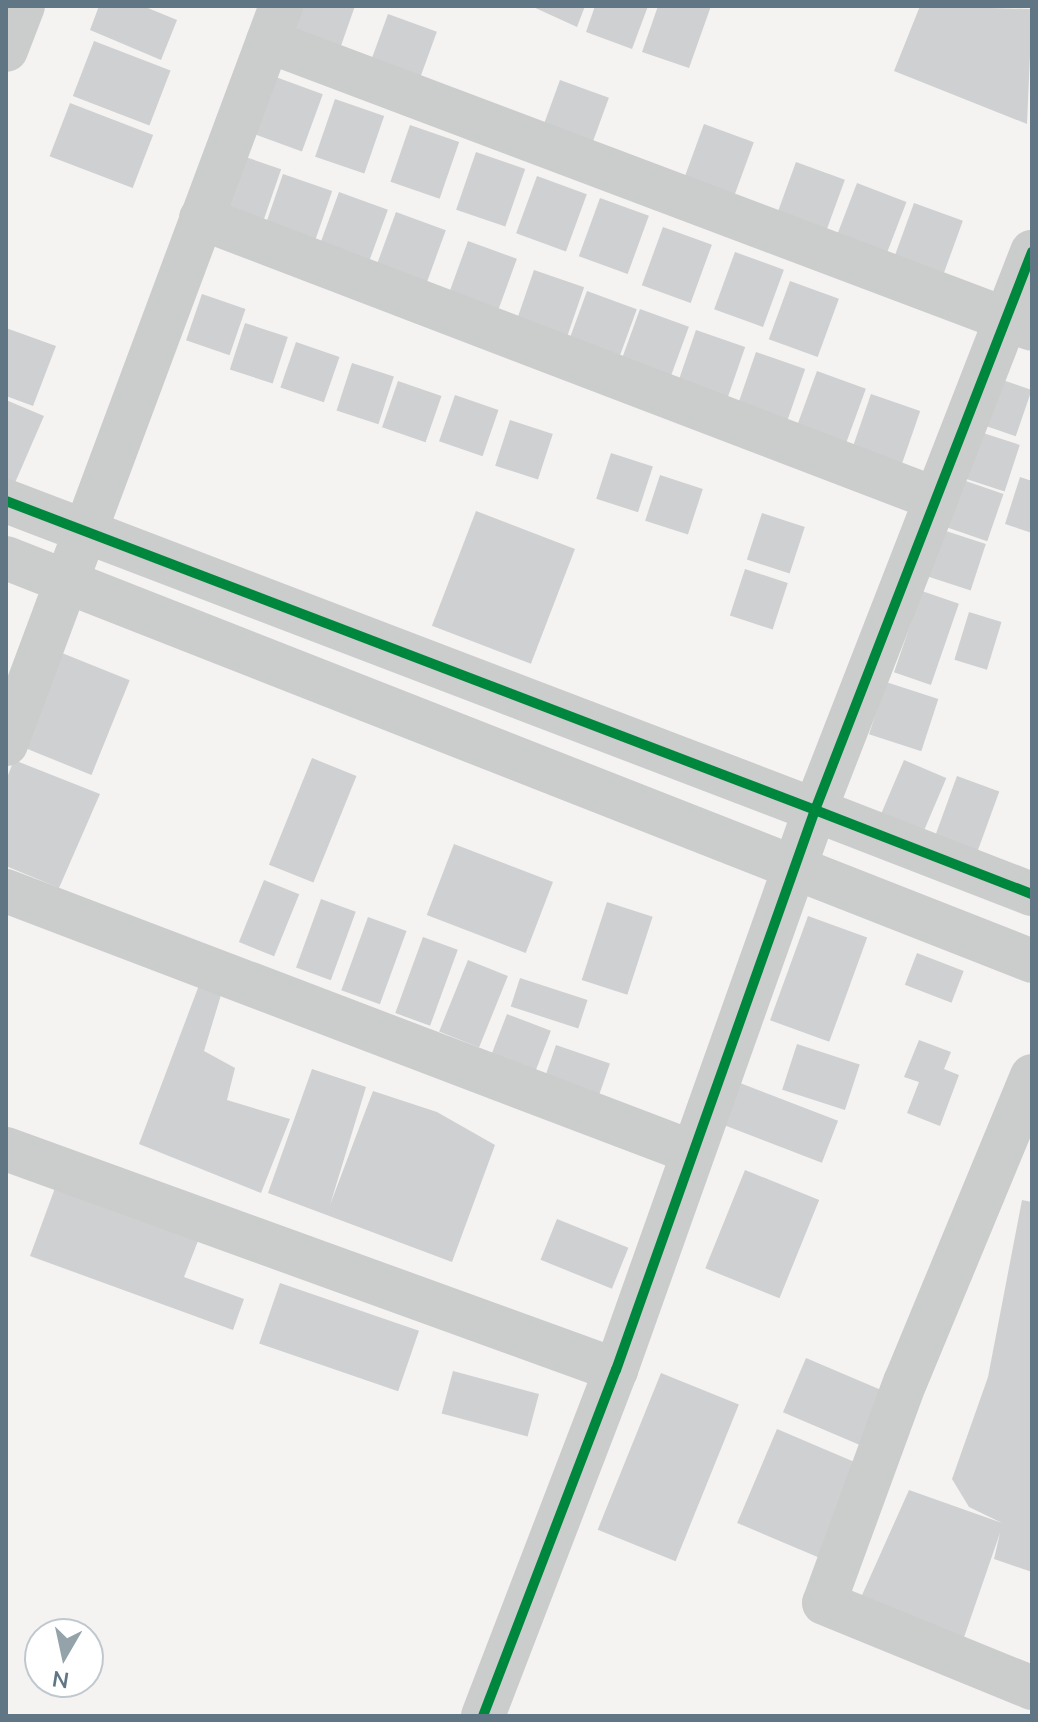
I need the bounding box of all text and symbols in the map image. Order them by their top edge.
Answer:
north arrow [24,1618,104,1698]
text: N [50,1665,71,1695]

